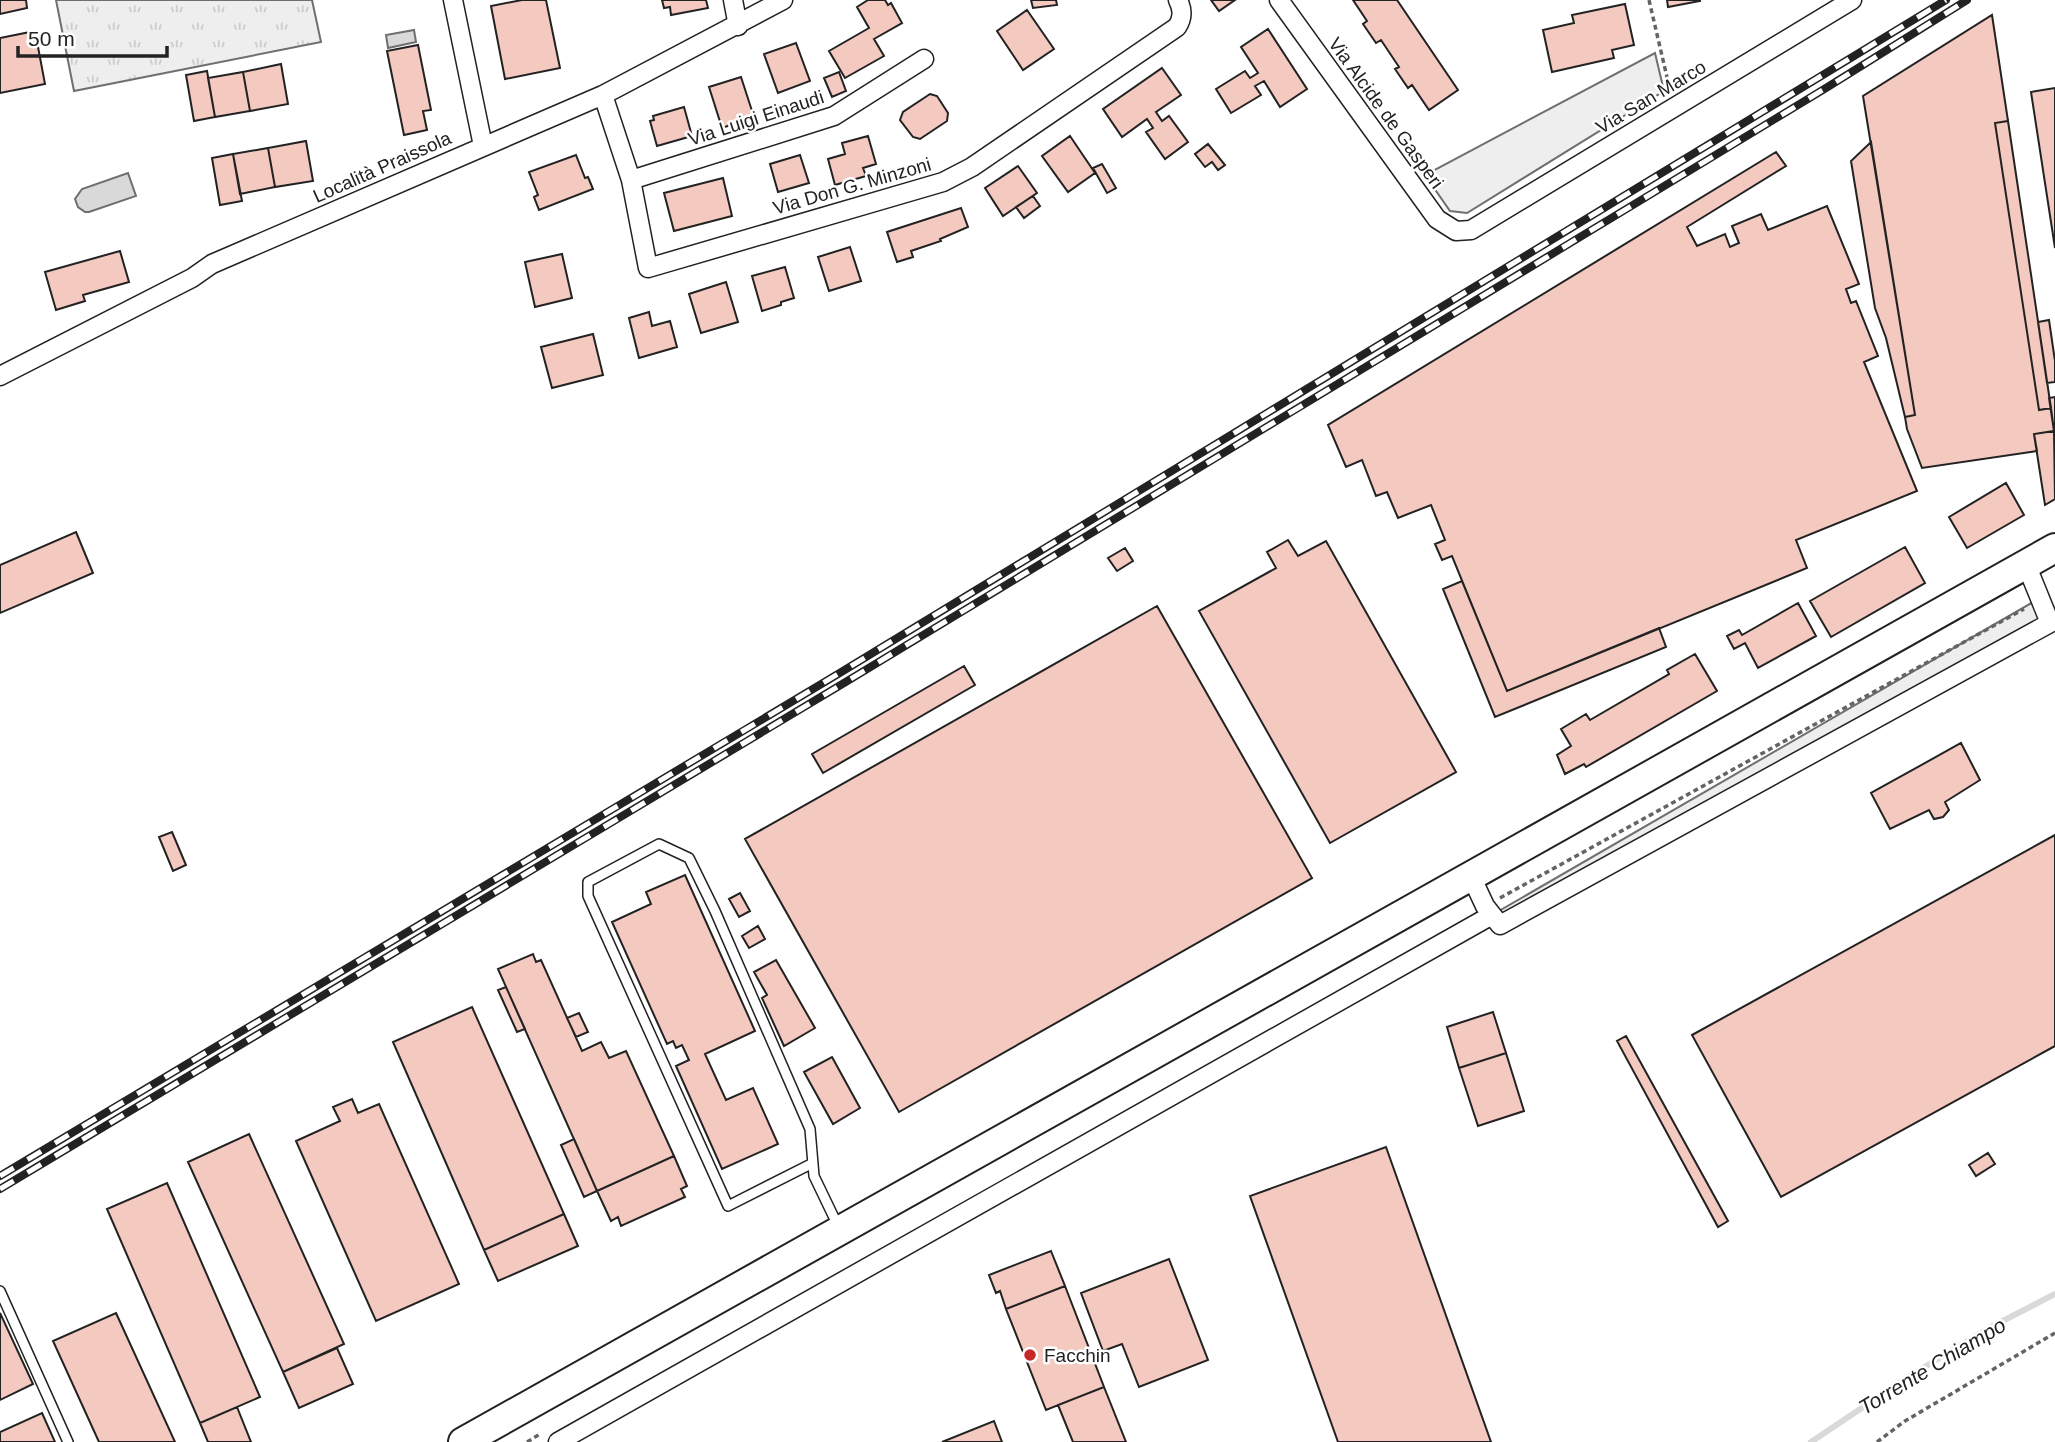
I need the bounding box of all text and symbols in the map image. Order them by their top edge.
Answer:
scale bar [18,14,166,58]
text: 50 m [28,27,75,50]
street label: Via Alcide de Gasperi [1324,33,1448,193]
street label: Via San Marco [1592,56,1710,138]
street label: Via Luigi Einaudi [686,86,826,150]
street label: Località Praissola [310,127,455,207]
street label: Via Don G. Minzoni [771,153,933,219]
water label: Torrente Chiampo [1854,1313,2010,1419]
place label: Facchin [1044,1345,1111,1366]
marker: Facchin [1022,1347,1038,1363]

